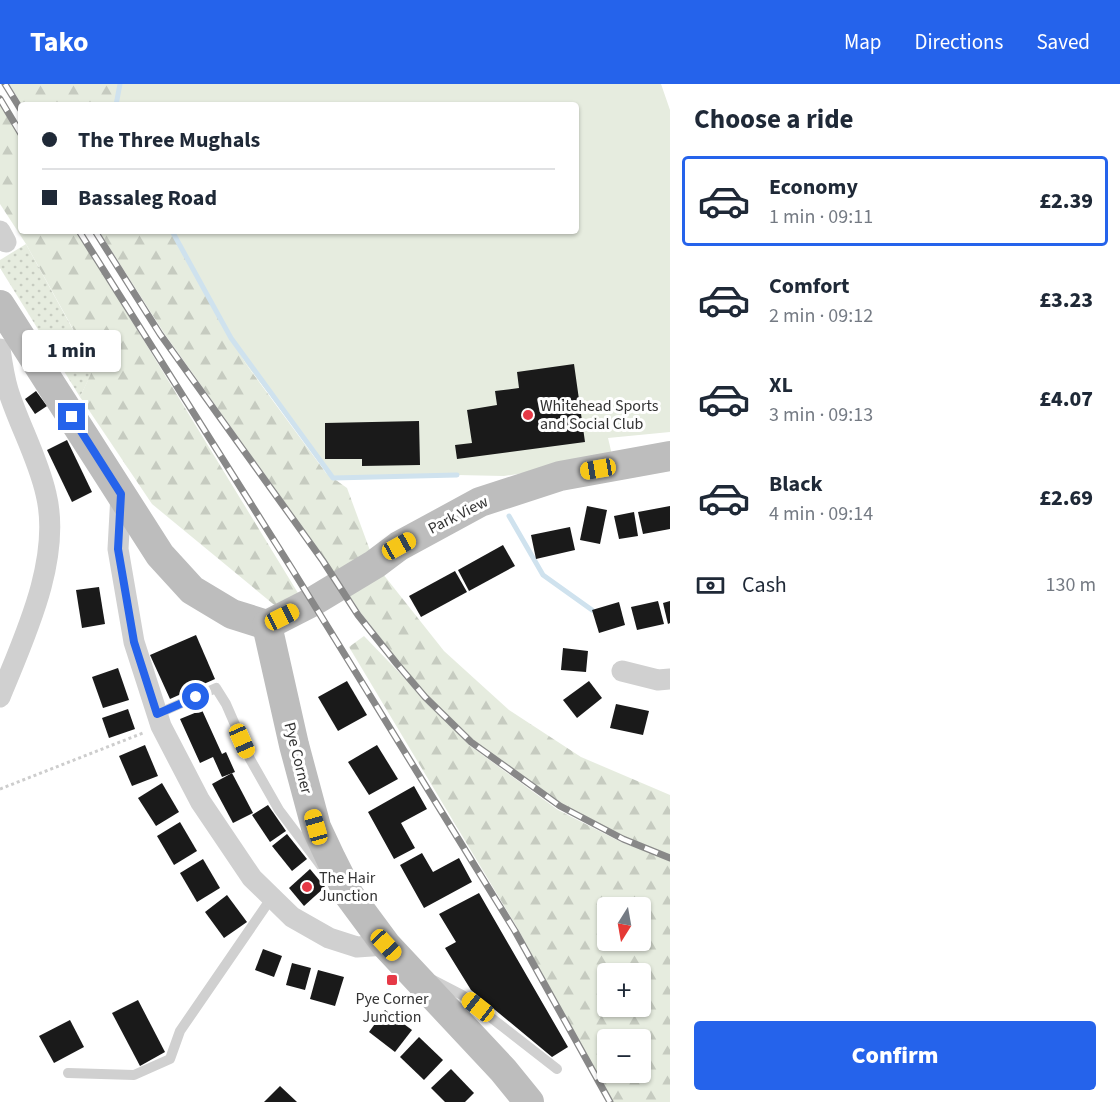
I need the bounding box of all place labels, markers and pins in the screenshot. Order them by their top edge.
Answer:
place label: Whitehead Sports and Social Club [540,395,659,435]
marker: Whitehead Sports and Social Club [521,408,535,422]
place label: The Hair Junction [319,867,378,907]
marker: The Hair Junction [300,880,314,894]
marker: Pye Corner Junction [385,973,399,987]
place label: Pye Corner Junction [355,988,429,1028]

